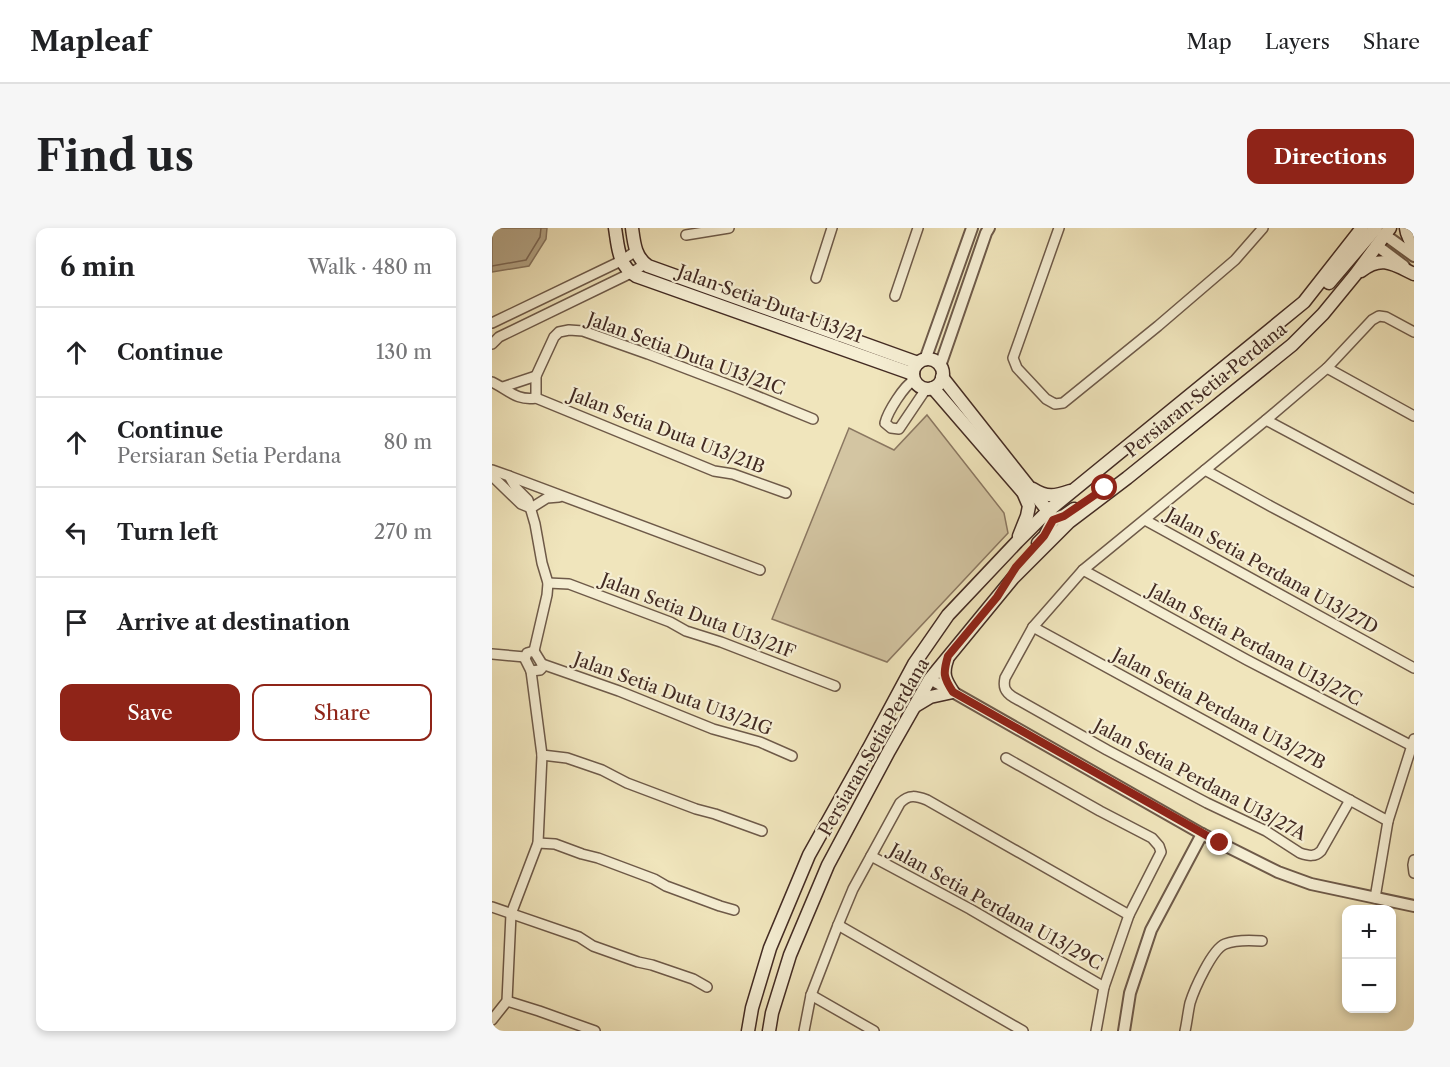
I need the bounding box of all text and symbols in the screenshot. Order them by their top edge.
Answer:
text: Mapleaf [30,24,149,58]
text: Map [1187,29,1232,54]
text: Layers [1265,29,1330,54]
text: Share [1363,29,1420,54]
button: Directions [1247,129,1414,184]
text: Find us [36,130,194,182]
text: 6 min [60,251,135,283]
text: Walk · 480 m [308,255,432,279]
street label: Jalan Setia Duta U13/21 [672,259,866,348]
street label: Jalan Setia Duta U13/21C [581,307,788,400]
street label: Persiaran Setia Perdana [1121,318,1292,462]
icon: ahead [60,336,93,369]
text: Continue [117,339,223,366]
text: 130 m [376,340,432,364]
street label: Jalan Setia Duta U13/21B [563,382,768,478]
text: Continue [117,417,223,444]
icon: ahead [60,426,93,459]
text: 80 m [384,430,432,454]
text: Persiaran Setia Perdana [117,444,341,468]
route start [1091,474,1117,500]
street label: Jalan Setia Perdana U13/27D [1159,502,1382,639]
icon: left [60,516,93,549]
text: Turn left [117,519,218,546]
text: 270 m [374,520,432,544]
street label: Jalan Setia Duta U13/21F [595,568,799,663]
street label: Jalan Setia Perdana U13/27C [1142,578,1366,711]
icon: arrive [60,606,93,639]
text: Arrive at destination [117,609,350,636]
street label: Jalan Setia Perdana U13/27B [1106,642,1329,774]
street label: Jalan Setia Duta U13/21G [568,647,776,740]
street label: Persiaran Setia Perdana [814,654,934,840]
button: Save [60,684,240,741]
button: Share [252,684,432,741]
street label: Jalan Setia Perdana U13/27A [1087,713,1311,846]
route end [1206,829,1232,855]
street label: Jalan Setia Perdana U13/29C [883,838,1106,975]
map controls [1342,905,1396,1013]
button: + [1342,905,1396,959]
button: − [1342,959,1396,1013]

